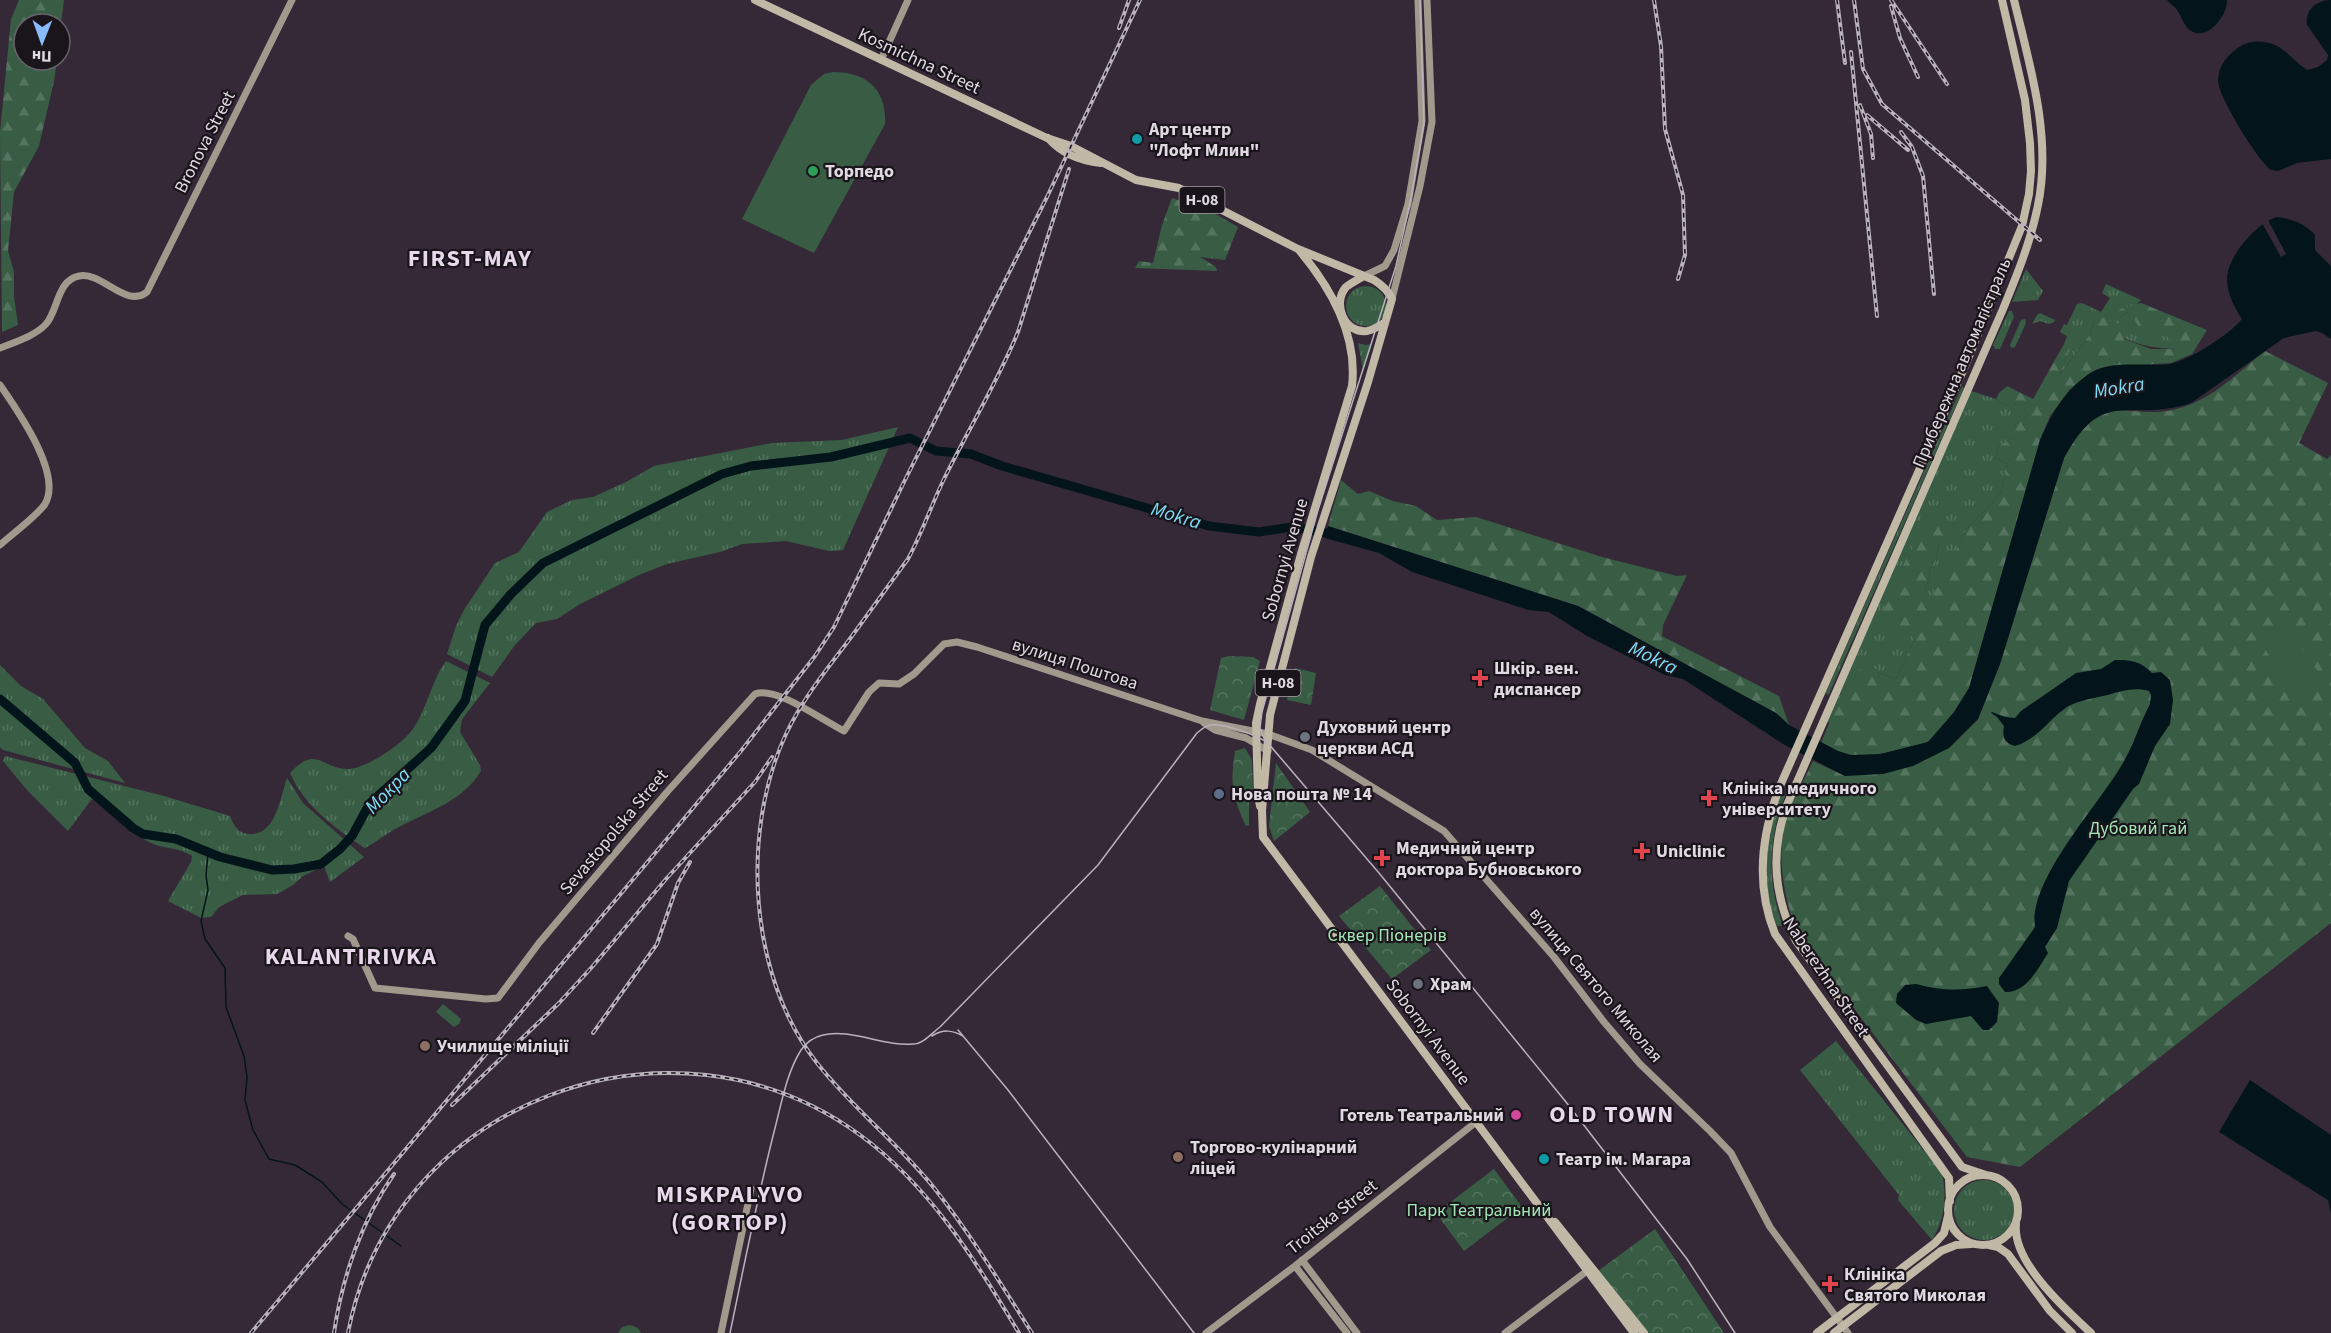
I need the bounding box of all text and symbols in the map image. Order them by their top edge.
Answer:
north arrow [12,12,72,72]
street label: Kosmichna Street [854,22,984,100]
text: Пн [32,45,52,67]
street label: Bronova Street [168,87,242,197]
place label: Арт центр "Лофт Млин" [1148,117,1259,163]
marker: Арт центр "Лофт Млин" [1130,132,1144,146]
place label: Торпедо [825,159,894,184]
marker: Торпедо [806,164,820,178]
road number: Н-08 [1180,187,1224,213]
district label: FIRST-MAY [408,241,532,276]
street label: Прибережна автомагістраль [1906,254,2018,472]
water label: Mokra [2091,370,2147,406]
water label: Mokra [1147,495,1205,537]
street label: Sobornyi Avenue [1255,495,1315,625]
street label: вулиця Поштова [1009,632,1141,696]
water label: Mokra [1624,634,1682,682]
place label: Шкір. вен. диспансер [1494,656,1581,702]
marker: Шкір. вен. диспансер [1471,669,1489,687]
road number: Н-08 [1256,670,1300,696]
place label: Духовний центр церкви АСД [1317,715,1451,761]
marker: Духовний центр церкви АСД [1298,730,1312,744]
water label: Мокра [359,761,417,821]
street label: Sevastopolska Street [554,764,674,900]
place label: Клініка медичного університету [1722,776,1877,822]
place label: Нова пошта № 14 [1231,782,1373,807]
marker: Нова пошта № 14 [1212,787,1226,801]
marker: Клініка медичного університету [1700,789,1718,807]
park label: Дубовий гай [2089,816,2187,841]
place label: Медичний центр доктора Бубновського [1396,836,1582,882]
place label: Uniclinic [1656,839,1726,864]
marker: Uniclinic [1633,842,1651,860]
marker: Медичний центр доктора Бубновського [1373,849,1391,867]
street label: вулиця Святого Миколая [1523,902,1669,1068]
street label: Naberezhna Street [1777,912,1875,1042]
park label: Сквер Піонерів [1327,923,1447,948]
district label: KALANTIRIVKA [265,939,437,974]
place label: Храм [1430,972,1472,997]
street label: Sobornyi Avenue [1380,974,1476,1090]
marker: Храм [1411,977,1425,991]
place label: Училище міліції [437,1034,570,1059]
marker: Училище міліції [418,1039,432,1053]
district label: OLD TOWN [1549,1097,1675,1132]
place label: Готель Театральний [1339,1103,1504,1128]
marker: Готель Театральний [1509,1108,1523,1122]
place label: Торгово-кулінарний ліцей [1190,1135,1357,1181]
place label: Театр ім. Магара [1556,1147,1691,1172]
marker: Торгово-кулінарний ліцей [1171,1150,1185,1164]
marker: Театр ім. Магара [1537,1152,1551,1166]
street label: Troitska Street [1281,1174,1383,1260]
district label: MISKPALYVO (GORTOP) [656,1177,804,1240]
park label: Парк Театральний [1406,1198,1552,1223]
place label: Клініка Святого Миколая [1844,1262,1986,1308]
marker: Клініка Святого Миколая [1821,1275,1839,1293]

